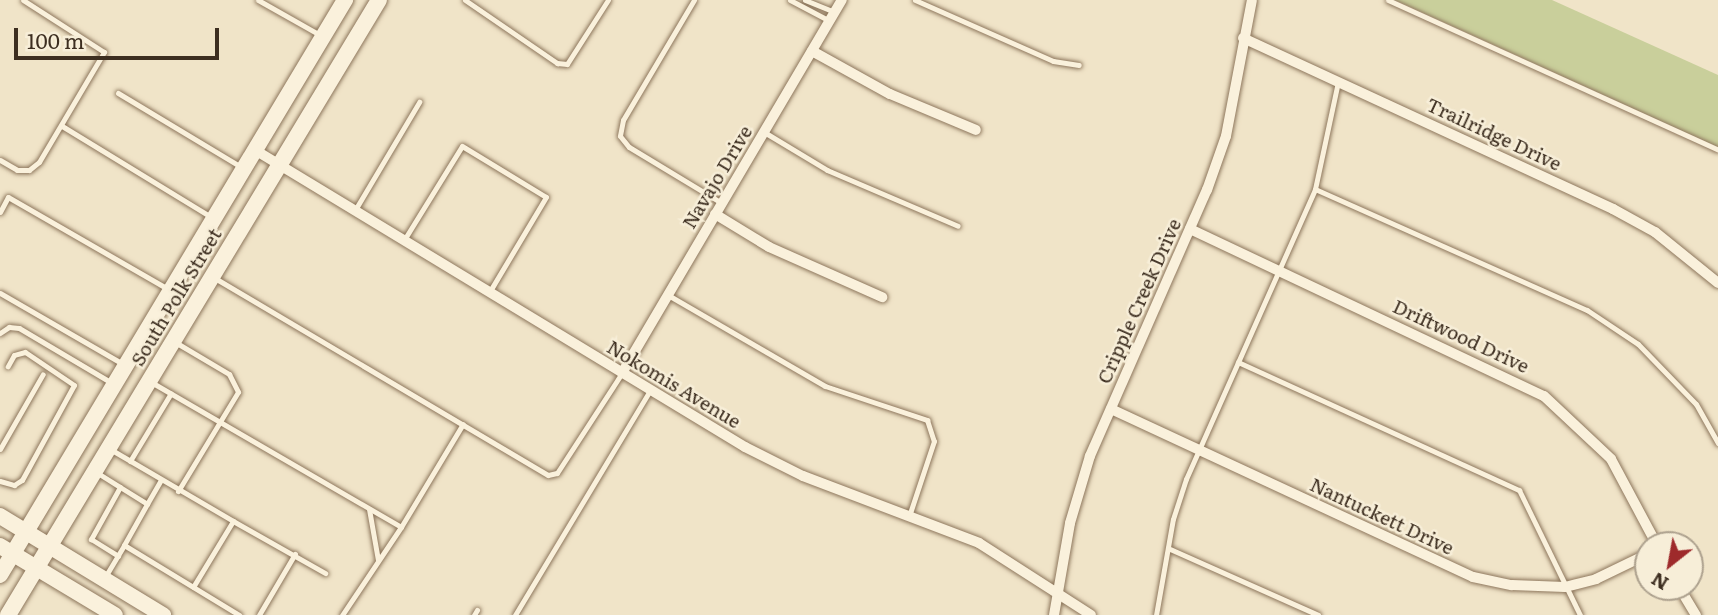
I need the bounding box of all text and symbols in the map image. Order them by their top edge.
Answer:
scale bar [18,14,222,58]
text: 100 m [27,24,84,55]
street label: Trailridge Drive [1423,93,1565,175]
street label: Navajo Drive [677,121,757,233]
street label: Cripple Creek Drive [1092,215,1186,387]
street label: South Polk Street [126,224,226,370]
street label: Driftwood Drive [1389,294,1533,378]
street label: Nokomis Avenue [603,335,745,433]
street label: Nantuckett Drive [1307,473,1457,559]
north arrow [1634,531,1704,601]
text: N [1645,566,1673,598]

